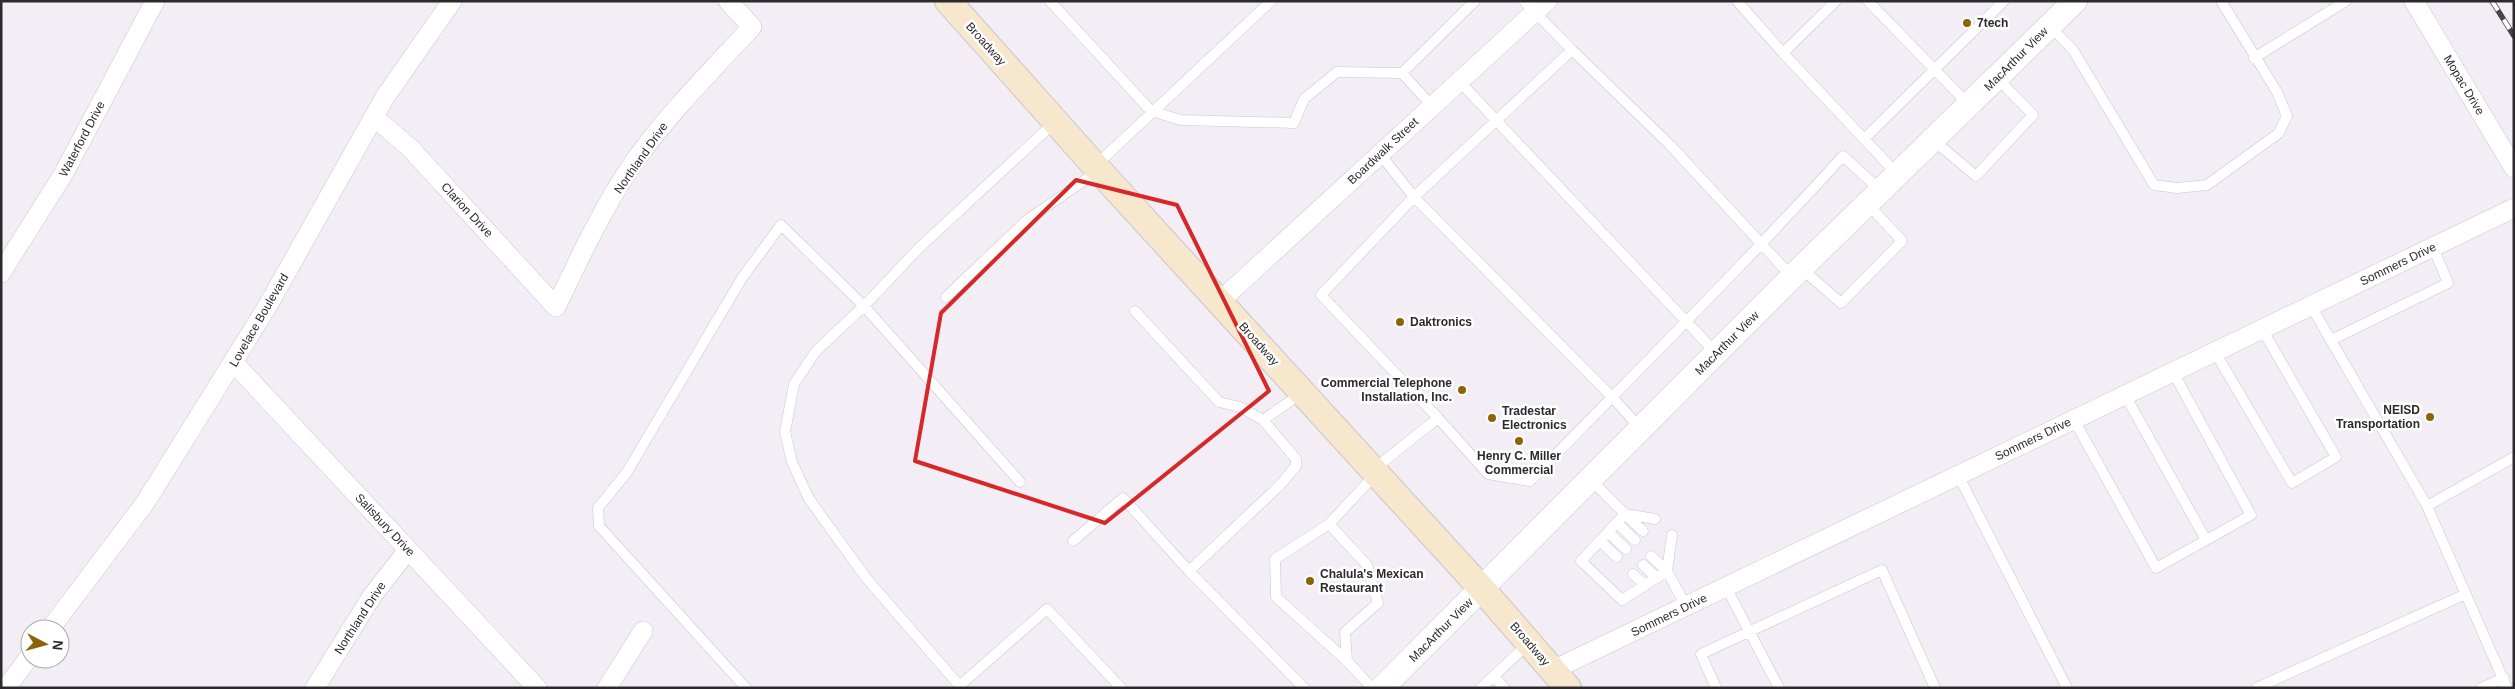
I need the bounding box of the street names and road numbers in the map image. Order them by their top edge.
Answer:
street label: Broadway [963,19,1009,69]
street label: MacArthur View [1981,24,2051,94]
street label: Mopac Drive [2441,53,2488,118]
street label: Waterford Drive [56,99,108,179]
street label: Boardwalk Street [1345,114,1422,187]
street label: Northland Drive [611,120,671,196]
street label: Clarion Drive [438,180,496,240]
street label: Sommers Drive [2358,239,2439,288]
street label: Lovelace Boulevard [227,271,291,369]
street label: MacArthur View [1692,308,1762,378]
street label: Broadway [1236,319,1282,369]
street label: Sommers Drive [1993,414,2074,463]
street label: Salisbury Drive [352,491,418,560]
street label: Northland Drive [331,579,389,657]
street label: Sommers Drive [1629,590,1710,639]
street label: MacArthur View [1406,595,1476,665]
street label: Broadway [1507,619,1553,669]

